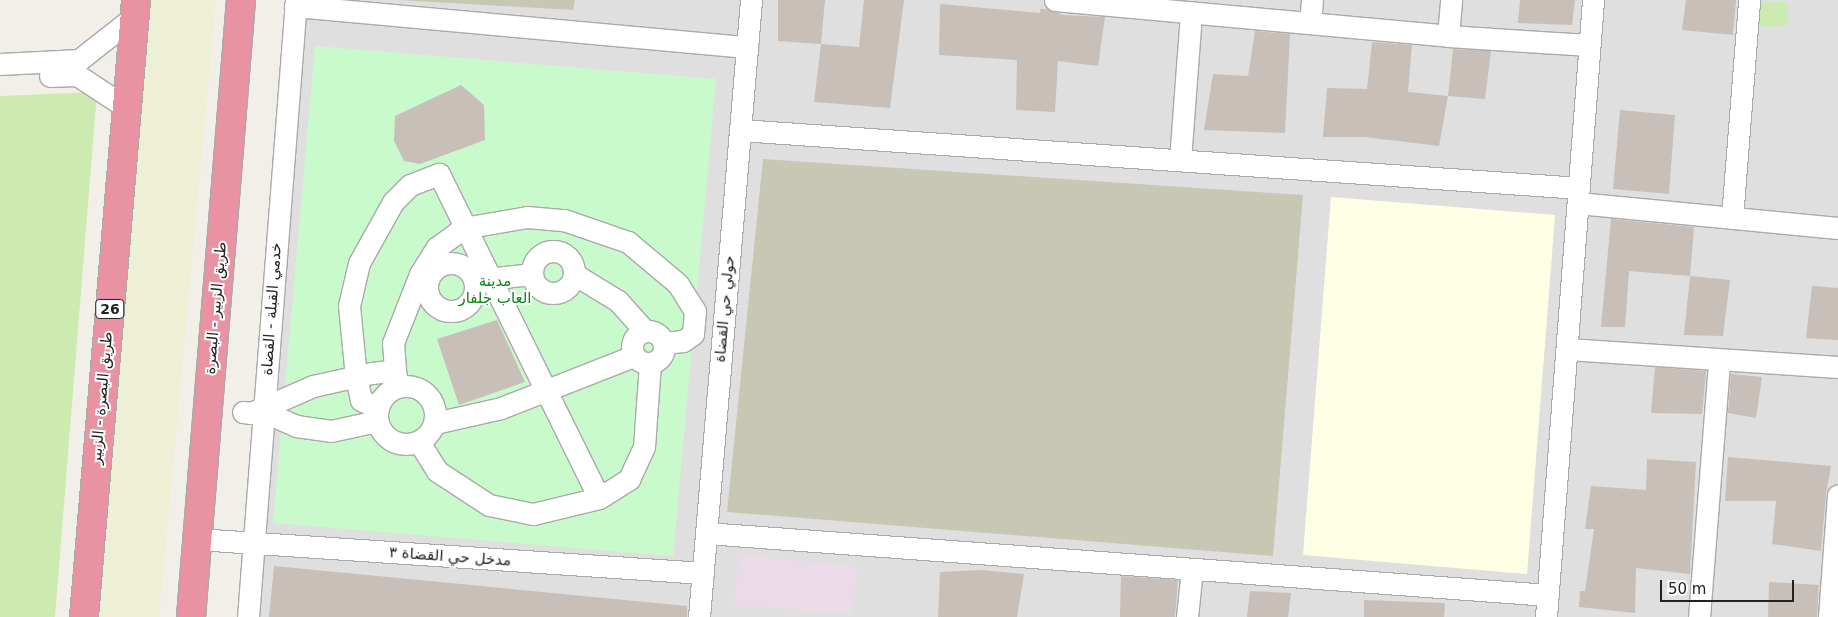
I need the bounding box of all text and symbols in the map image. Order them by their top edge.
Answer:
street label: طريق الزبير - البصرة [201,241,231,375]
street label: خدمي القبلة - القضاة [258,242,286,376]
street label: حولي حي القضاة [711,255,739,363]
park label: مدينة العاب جلفار [458,272,532,307]
road number: 26 [95,298,125,320]
street label: طريق البصرة - الزبير [87,331,117,465]
street label: مدخل حي القضاة ٣ [388,544,512,570]
scale bar [1663,570,1797,602]
text: 50 m [1668,580,1706,598]

